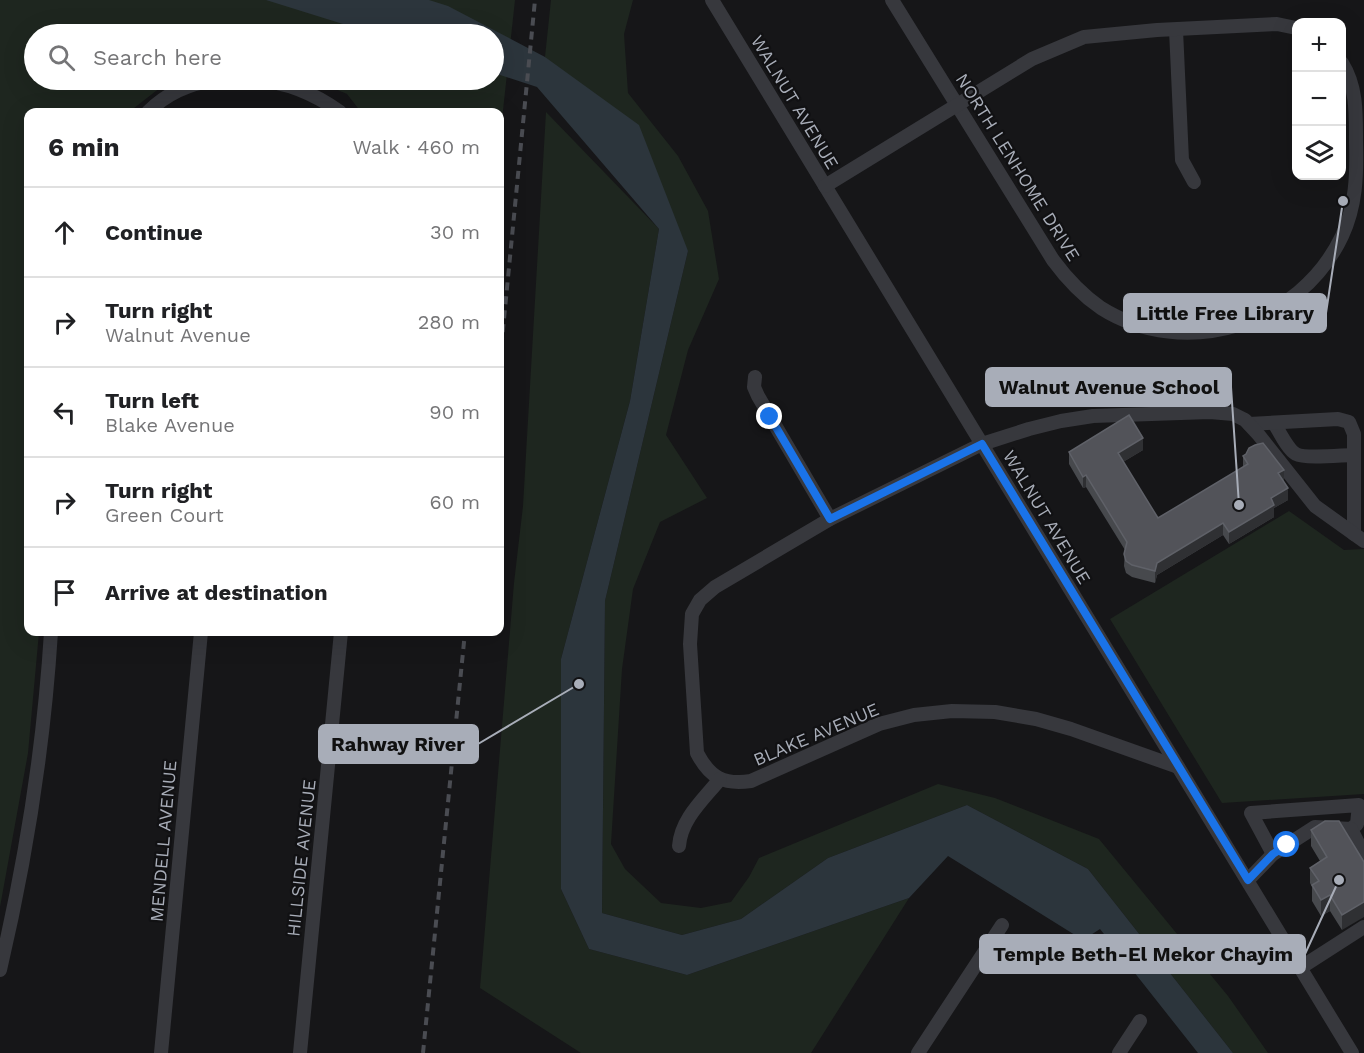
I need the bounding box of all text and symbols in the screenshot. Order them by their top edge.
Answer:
map controls [1292,18,1346,180]
button: + [1292,18,1346,72]
search box [24,24,504,90]
street label: WALNUT AVENUE [747,31,843,173]
icon: search [45,41,78,74]
text: Search here [93,45,222,70]
street label: NORTH LENHOME DRIVE [952,69,1084,265]
button: − [1292,72,1346,126]
button: layers [1292,126,1346,180]
text: 6 min [48,132,120,162]
text: Walk · 460 m [352,135,480,159]
icon: ahead [48,216,81,249]
text: Continue [105,220,203,245]
text: 30 m [430,220,480,244]
callout: Little Free Library [1124,294,1326,332]
text: Turn right [105,298,212,323]
text: Little Free Library [1136,301,1315,325]
icon: right [48,306,81,339]
text: 280 m [418,310,480,334]
text: Walnut Avenue [105,323,251,347]
callout: Walnut Avenue School [986,368,1231,406]
text: Walnut Avenue School [999,375,1220,399]
text: Turn left [105,388,199,413]
icon: left [48,396,81,429]
text: 90 m [429,400,480,424]
route end [756,403,782,429]
text: Blake Avenue [105,413,235,437]
street label: WALNUT AVENUE [999,446,1095,588]
text: Turn right [105,478,212,503]
icon: right [48,486,81,519]
text: 60 m [430,490,480,514]
text: Green Court [105,503,224,527]
icon: arrive [48,576,81,609]
text: Arrive at destination [105,580,328,605]
street label: BLAKE AVENUE [750,698,882,770]
callout: Rahway River [319,725,478,763]
text: Rahway River [331,732,465,756]
street label: MENDELL AVENUE [145,759,181,923]
street label: HILLSIDE AVENUE [282,778,320,938]
route start [1273,831,1299,857]
callout: Temple Beth-El Mekor Chayim [980,935,1305,973]
text: Temple Beth-El Mekor Chayim [993,942,1293,966]

